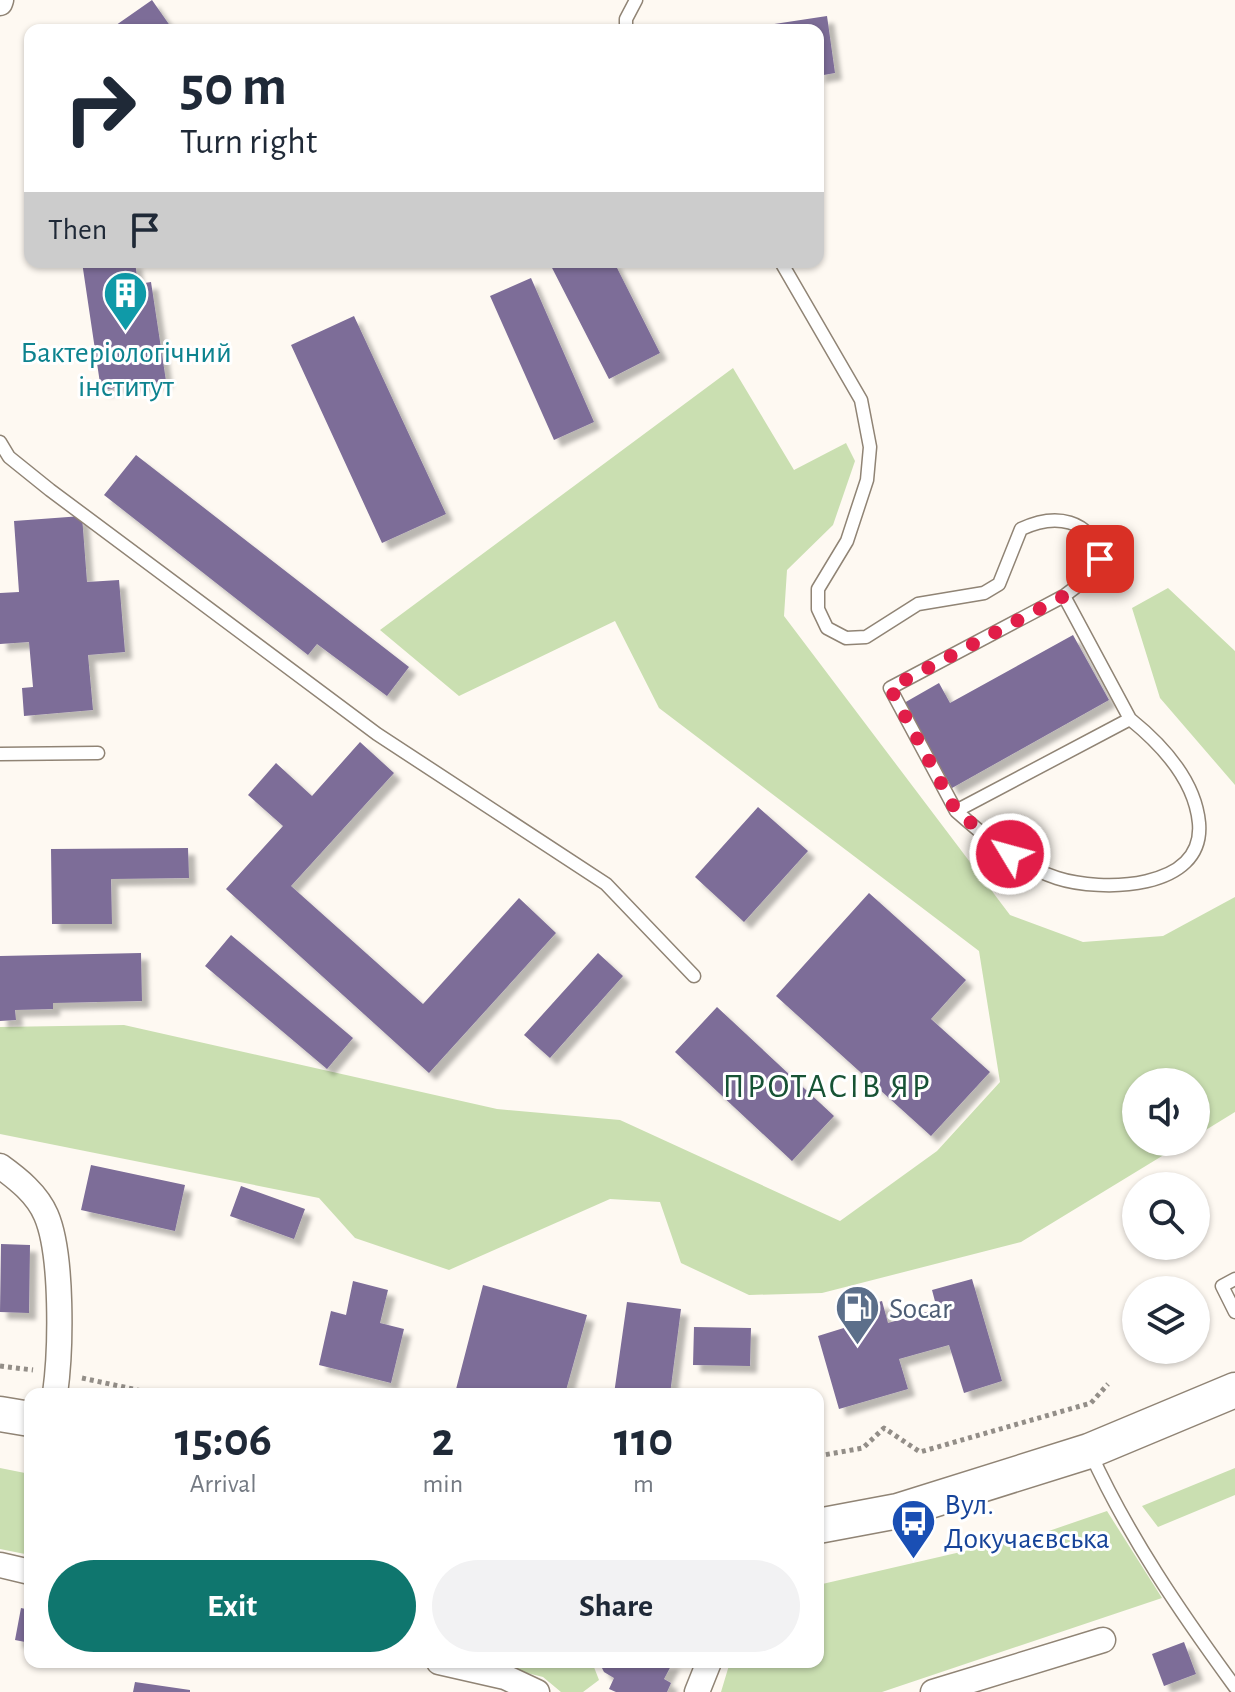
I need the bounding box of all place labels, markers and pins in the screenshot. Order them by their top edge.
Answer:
building icon: Бактеріологічний інститут [102,270,150,333]
place label: Бактеріологічний інститут [20,338,232,402]
pin [1066,525,1134,593]
fuel station icon: Socar [834,1284,882,1347]
place label: Socar [889,1294,952,1324]
place label: Вул. Докучаєвська [944,1490,1110,1554]
bus stop icon: Вул. Докучаєвська [889,1497,937,1560]

